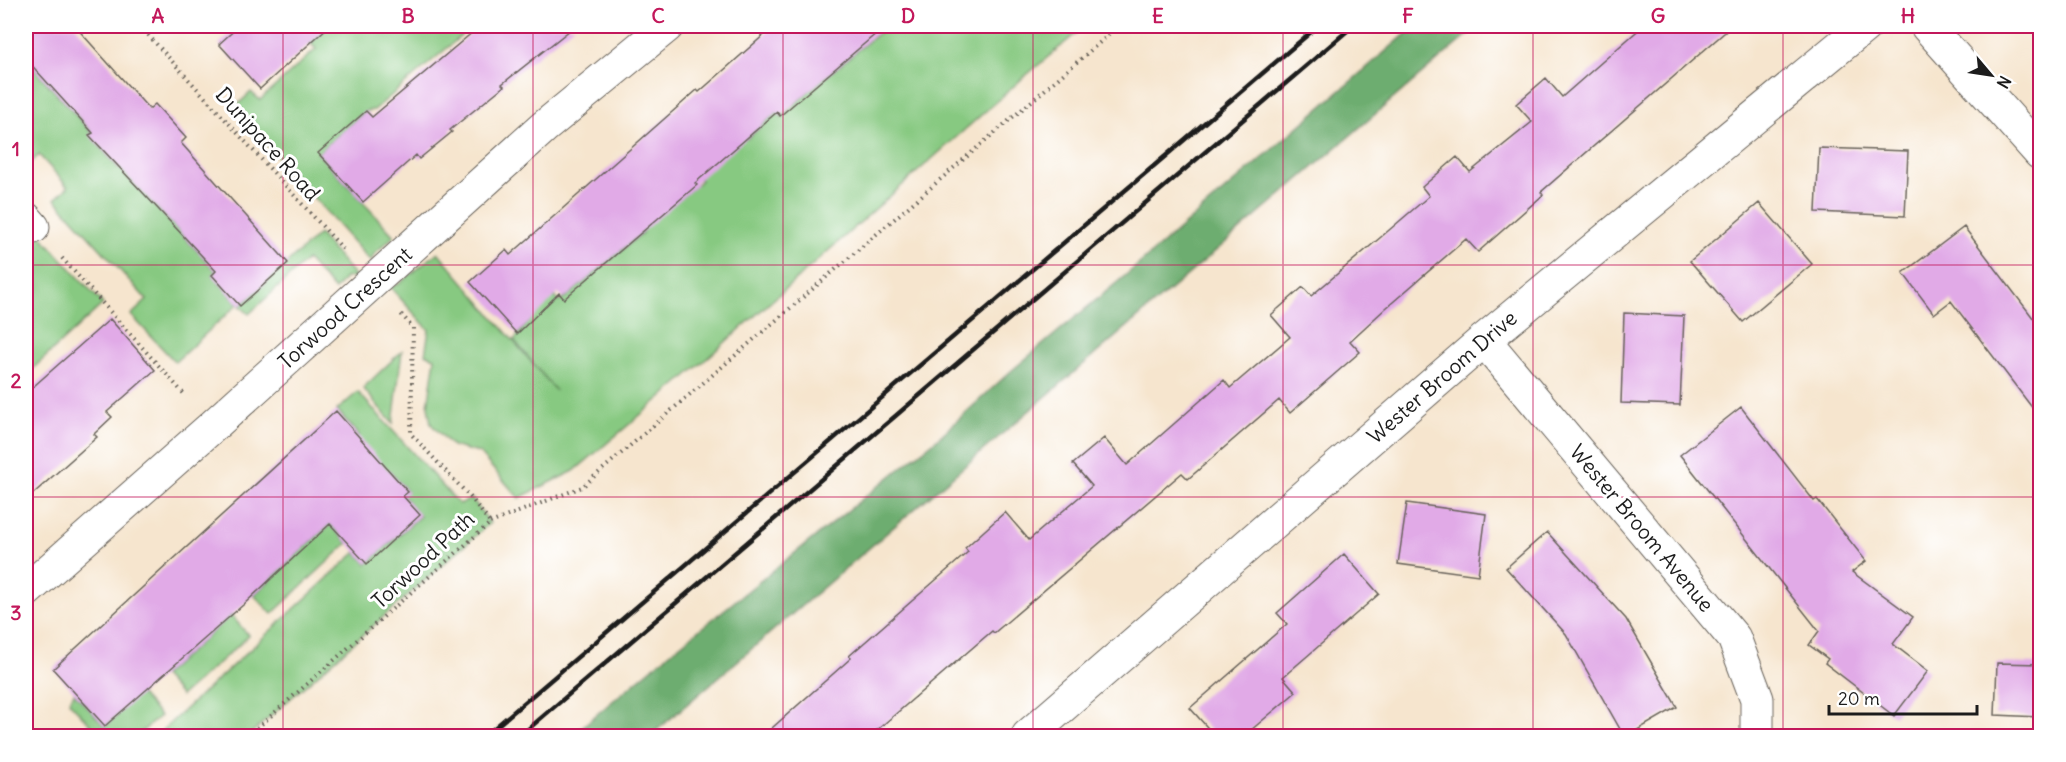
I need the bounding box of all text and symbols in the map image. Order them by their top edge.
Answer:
text: A [152,3,165,28]
text: B [401,3,415,28]
text: C [651,3,665,28]
text: D [901,3,915,28]
text: E [1152,3,1164,28]
text: F [1402,3,1414,28]
text: G [1651,3,1665,28]
text: H [1901,3,1915,28]
north arrow [1961,45,2021,105]
text: N [1993,73,2016,92]
street label: Dunipace Road [210,82,326,206]
text: 1 [12,136,20,161]
street label: Torwood Crescent [273,241,417,375]
street label: Wester Broom Drive [1362,305,1522,449]
text: 2 [11,368,22,393]
street label: Wester Broom Avenue [1564,439,1720,617]
street label: Torwood Path [366,506,480,614]
text: 3 [10,600,22,625]
scale bar [1829,678,1978,716]
text: 20 m [1838,687,1880,710]

